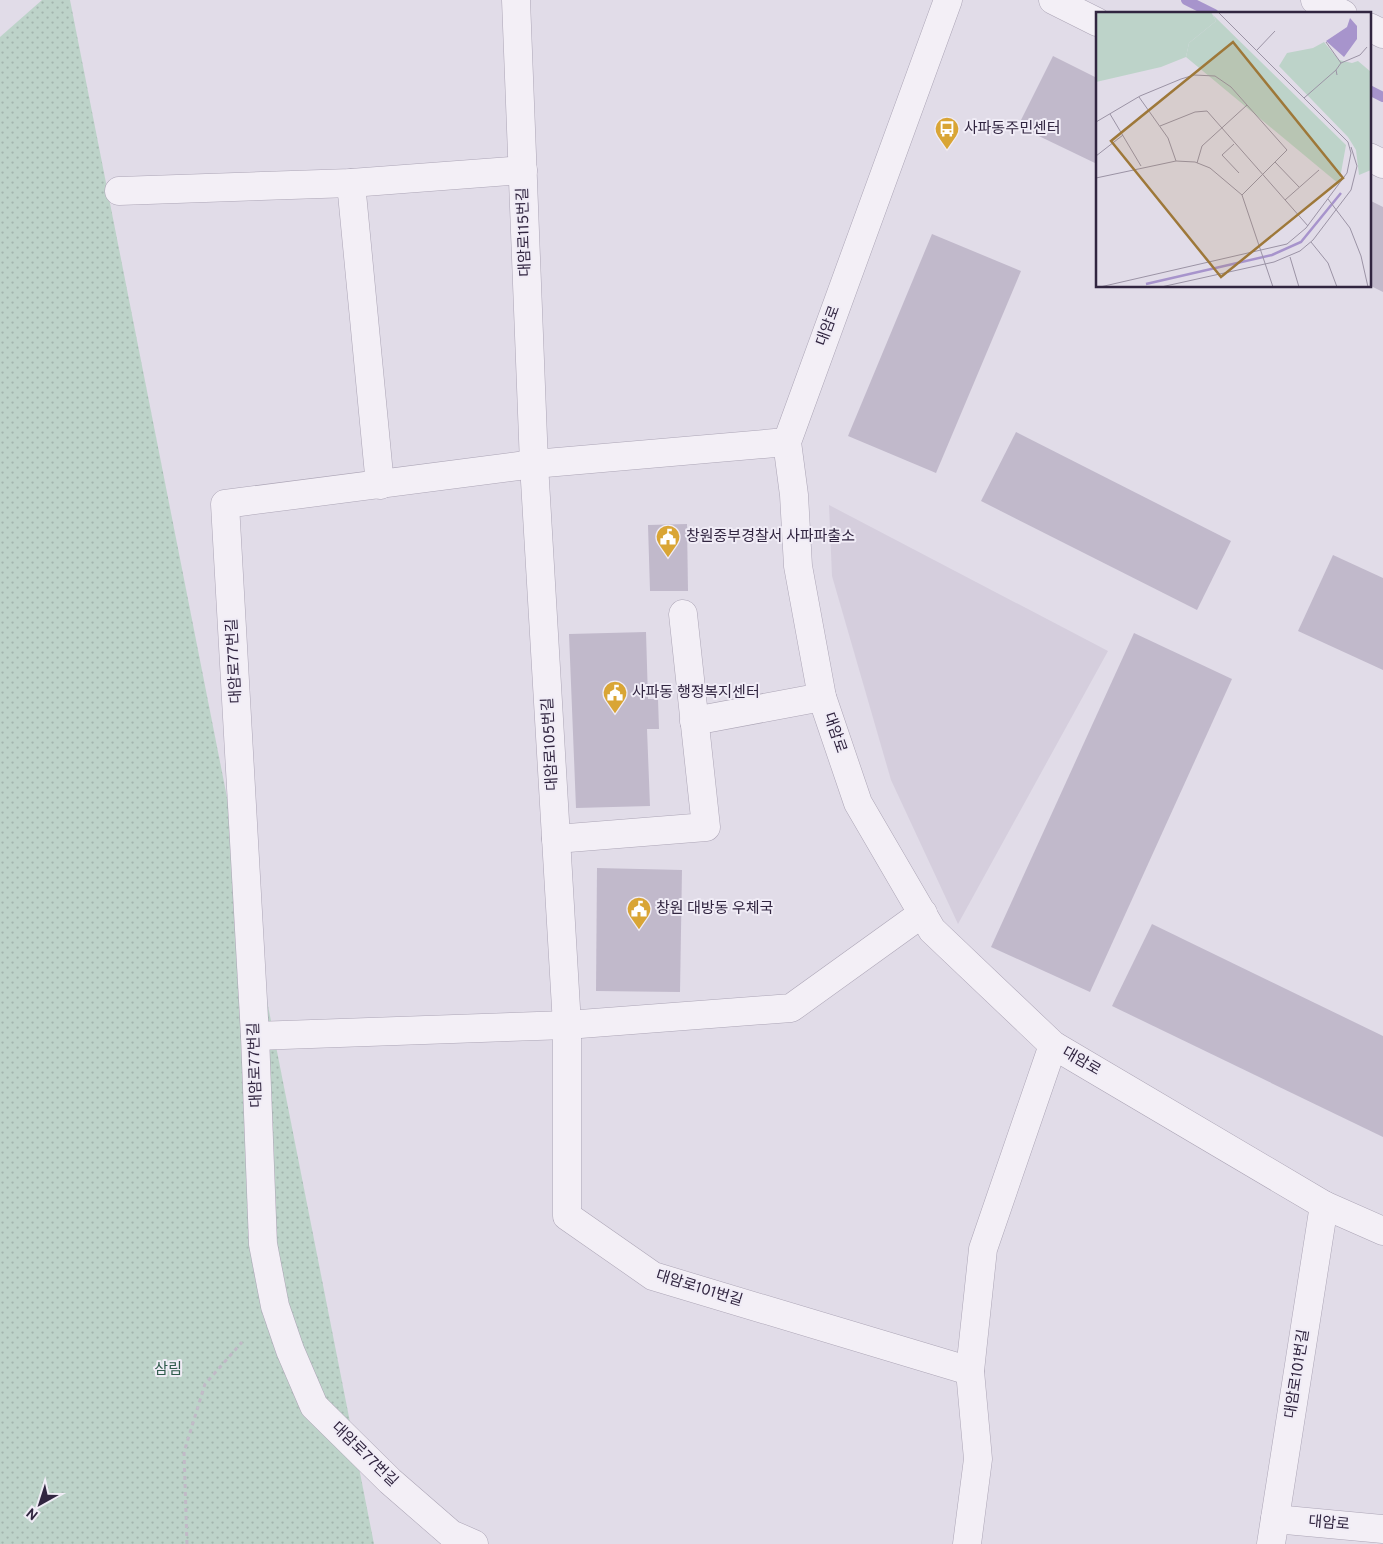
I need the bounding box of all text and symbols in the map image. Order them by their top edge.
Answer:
inset map [1096,12,1370,288]
bus stop icon: 사파동주민센터 [934,116,960,150]
place label: 사파동주민센터 [964,120,1061,139]
street label: 대암로115번길 [514,187,536,277]
street label: 대암로 [813,303,845,349]
public building icon: 창원중부경찰서 사파파출소 [655,524,681,558]
place label: 창원중부경찰서 사파파출소 [686,528,855,547]
street label: 대암로77번길 [223,618,247,704]
public building icon: 사파동 행정복지센터 [602,680,628,714]
place label: 사파동 행정복지센터 [632,684,760,703]
street label: 대암로105번길 [539,697,563,791]
street label: 대암로 [818,710,850,756]
public building icon: 창원 대방동 우체국 [626,896,652,930]
place label: 창원 대방동 우체국 [656,900,773,919]
street label: 대암로77번길 [245,1022,267,1108]
street label: 대암로 [1058,1043,1104,1081]
street label: 대암로101번길 [653,1267,745,1311]
street label: 대암로101번길 [1282,1328,1314,1420]
park label: 삼림 [154,1361,182,1380]
street label: 대암로77번길 [327,1419,401,1491]
north arrow [15,1479,65,1529]
text: N [24,1503,42,1523]
street label: 대암로 [1308,1513,1350,1535]

